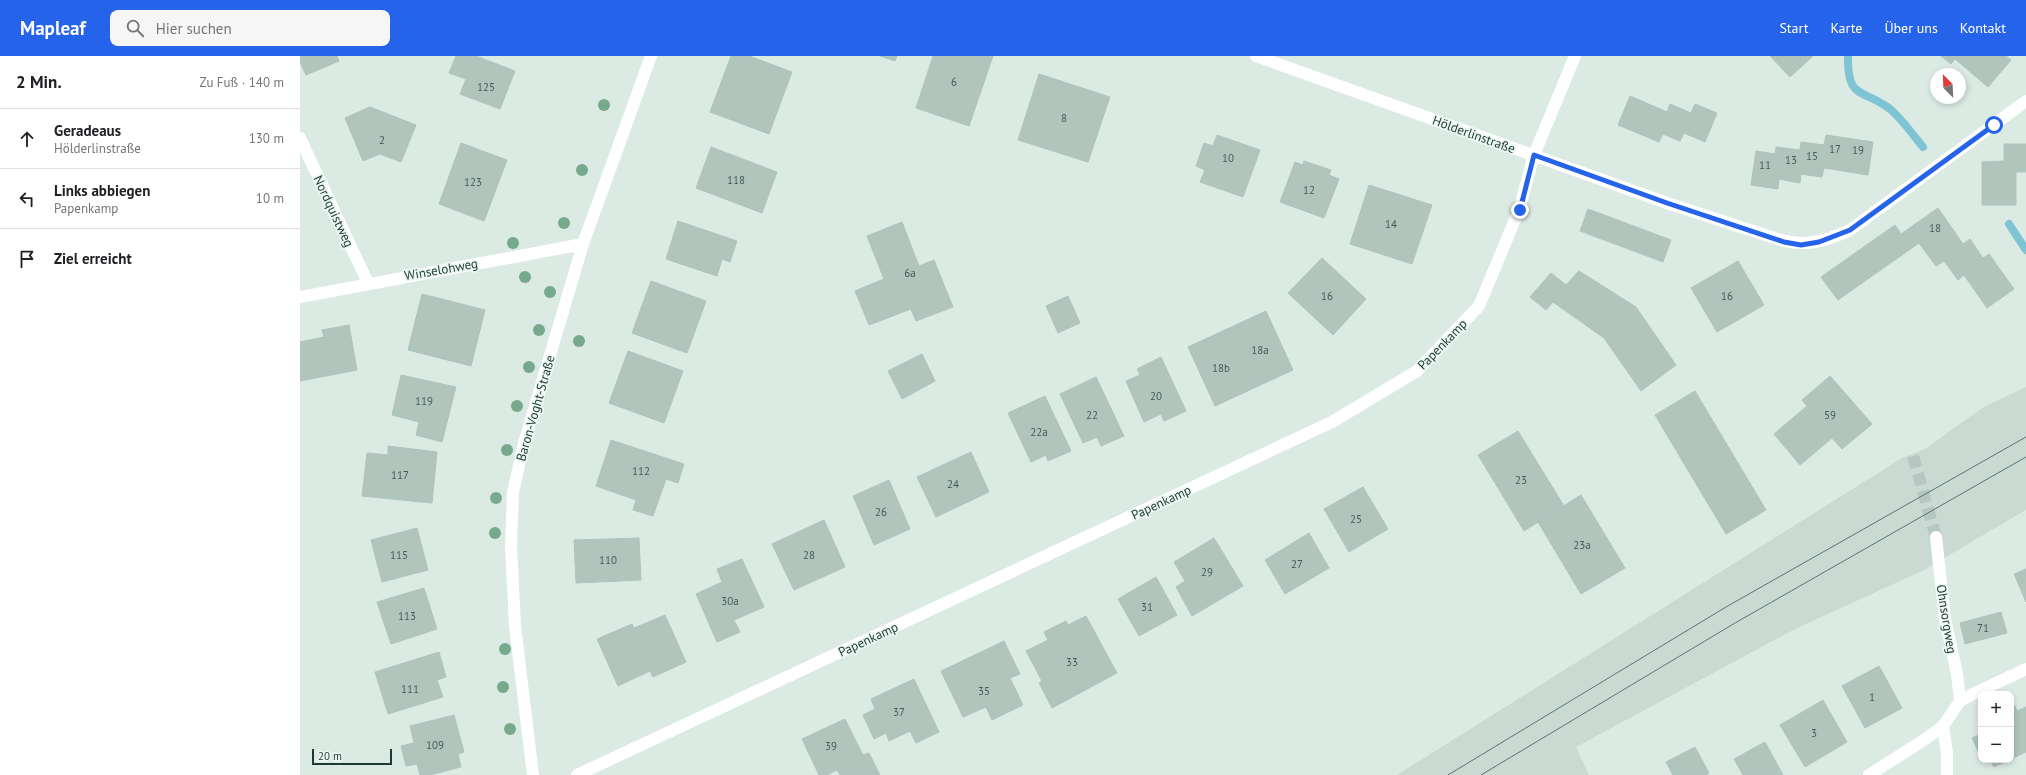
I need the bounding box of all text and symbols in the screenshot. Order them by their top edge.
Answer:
search box [110,10,390,46]
text: Mapleaf [20,16,86,40]
icon: search [124,17,146,39]
text: Hier suchen [156,19,232,38]
text: Start [1779,19,1808,37]
text: Karte [1830,19,1862,37]
text: Über uns [1884,19,1938,37]
text: Kontakt [1960,19,2006,37]
north arrow [1930,68,1966,104]
text: 2 Min. [16,71,62,93]
text: Zu Fuß · 140 m [200,74,284,91]
house number: 6 [951,75,957,89]
house number: 125 [477,80,495,94]
house number: 8 [1061,111,1067,125]
street label: Hölderlinstraße [1430,112,1518,157]
route start [1985,116,2003,134]
text: Geradeaus [54,121,121,140]
icon: ahead [16,128,38,150]
text: 130 m [249,130,284,147]
house number: 2 [379,133,385,147]
text: Hölderlinstraße [54,140,141,157]
house number: 17 [1829,142,1841,156]
house number: 19 [1852,143,1864,157]
house number: 15 [1806,149,1818,163]
house number: 10 [1222,151,1234,165]
house number: 13 [1785,153,1797,167]
house number: 11 [1759,158,1771,172]
street label: Nordquistweg [309,173,358,250]
house number: 118 [727,173,745,187]
house number: 123 [464,175,482,189]
text: Links abbiegen [54,181,150,200]
house number: 12 [1303,183,1315,197]
icon: left [16,188,38,210]
text: 10 m [256,190,284,207]
text: Papenkamp [54,200,118,217]
route end [1511,201,1529,219]
house number: 14 [1385,217,1397,231]
house number: 18 [1929,221,1941,235]
icon: arrive [16,248,38,270]
text: Ziel erreicht [54,249,132,268]
street label: Winselohweg [403,255,479,284]
house number: 6a [904,266,916,280]
house number: 16 [1321,289,1333,303]
house number: 16 [1721,289,1733,303]
street label: Papenkamp [1414,315,1471,373]
house number: 18a [1251,343,1269,357]
street label: Baron-Voght-Straße [512,353,559,463]
house number: 18b [1212,361,1230,375]
house number: 20 [1150,389,1162,403]
house number: 119 [415,394,433,408]
house number: 22 [1086,408,1098,422]
house number: 59 [1824,408,1836,422]
house number: 22a [1030,425,1048,439]
house number: 112 [632,464,650,478]
house number: 117 [391,468,409,482]
house number: 23 [1515,473,1527,487]
house number: 24 [947,477,959,491]
street label: Papenkamp [1128,481,1194,524]
house number: 26 [875,505,887,519]
house number: 25 [1350,512,1362,526]
house number: 23a [1573,538,1591,552]
house number: 115 [390,548,408,562]
house number: 28 [803,548,815,562]
house number: 110 [599,553,617,567]
house number: 27 [1291,557,1303,571]
house number: 29 [1201,565,1213,579]
street label: Ohnsorgweg [1933,583,1960,655]
house number: 30a [721,594,739,608]
house number: 31 [1141,600,1153,614]
house number: 113 [398,609,416,623]
street label: Papenkamp [835,618,901,661]
house number: 71 [1977,621,1989,635]
house number: 33 [1066,655,1078,669]
house number: 111 [401,682,419,696]
house number: 35 [978,684,990,698]
house number: 1 [1869,690,1875,704]
map controls [1978,691,2014,763]
button: + [1978,691,2014,727]
house number: 37 [893,705,905,719]
house number: 3 [1811,726,1817,740]
button: − [1978,727,2014,763]
house number: 109 [426,738,444,752]
house number: 39 [825,739,837,753]
scale bar [312,747,392,766]
text: 20 m [318,749,342,763]

